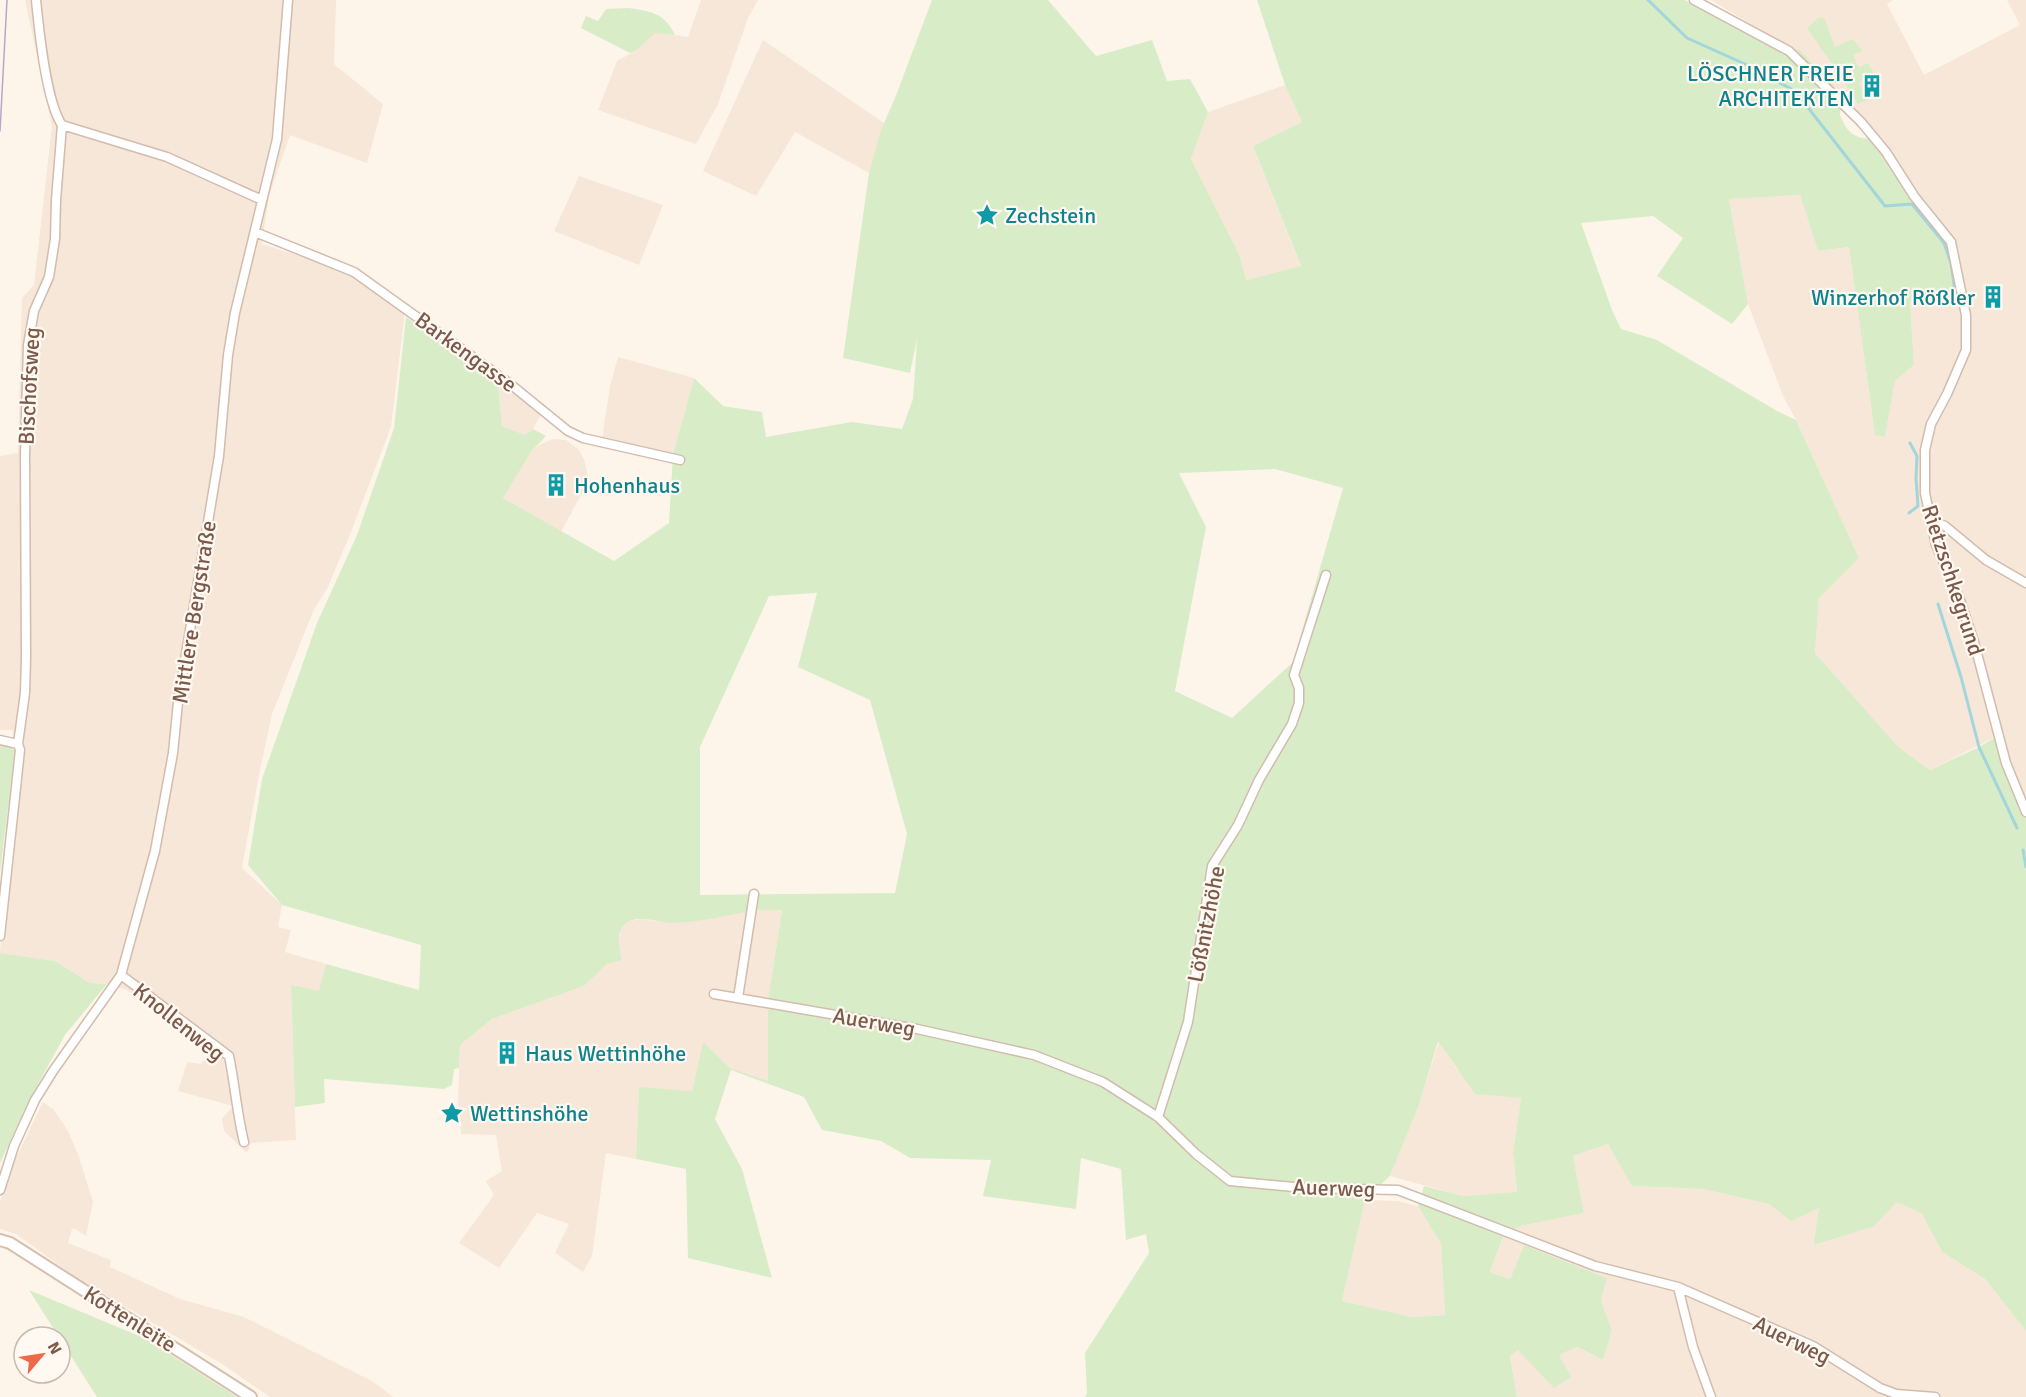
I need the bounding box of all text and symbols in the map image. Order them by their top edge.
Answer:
place label: LÖSCHNER FREIE ARCHITEKTEN [1687,60,1854,112]
building icon: LÖSCHNER FREIE ARCHITEKTEN [1859,73,1885,99]
place icon: Zechstein [974,202,1000,228]
place label: Zechstein [1005,202,1096,229]
place label: Winzerhof Rößler [1811,284,1975,311]
building icon: Winzerhof Rößler [1980,284,2006,310]
street label: Barkengasse [410,306,522,398]
street label: Bischofsweg [12,326,46,446]
building icon: Hohenhaus [543,472,569,498]
place label: Hohenhaus [574,472,680,499]
street label: Rietzschkegrund [1916,501,1990,659]
street label: Mittlere Bergstraße [166,519,222,705]
street label: Lößnitzhöhe [1181,863,1231,985]
street label: Knollenweg [128,977,230,1067]
street label: Auerweg [831,1001,917,1043]
building icon: Haus Wettinhöhe [494,1040,520,1066]
place label: Haus Wettinhöhe [525,1040,686,1067]
place icon: Wettinshöhe [439,1100,465,1126]
place label: Wettinshöhe [470,1100,588,1127]
street label: Auerweg [1292,1173,1376,1203]
street label: Kottenleite [79,1280,181,1358]
street label: Auerweg [1749,1310,1835,1370]
north arrow [12,1325,72,1385]
text: N [43,1338,66,1358]

